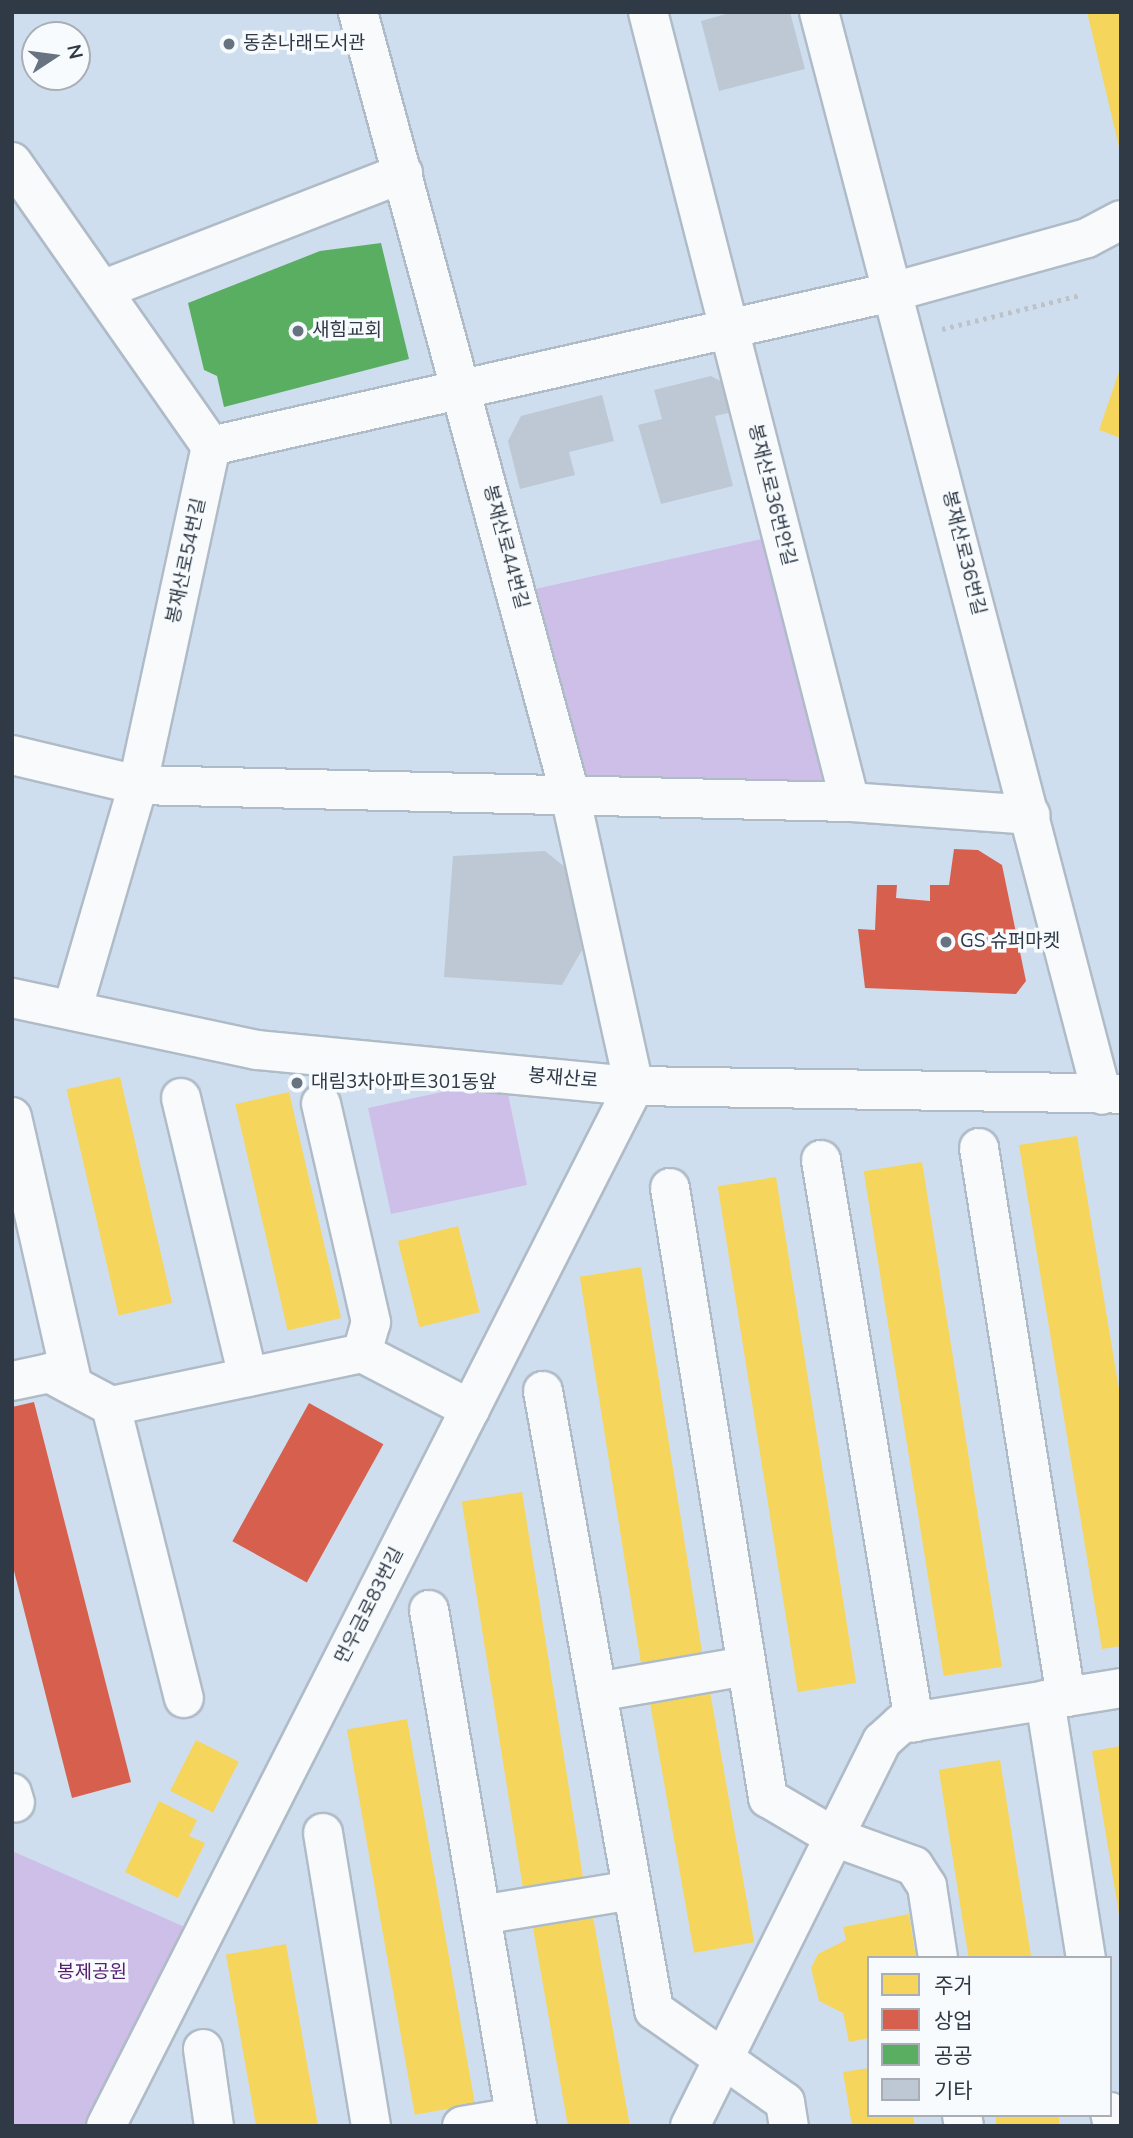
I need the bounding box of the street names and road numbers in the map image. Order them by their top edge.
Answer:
street label: 봉재산로36번안길 [742,422,800,568]
street label: 봉재산로44번길 [477,482,533,612]
street label: 봉재산로36번길 [936,488,990,618]
street label: 봉재산로54번길 [163,496,211,626]
street label: 봉재산로 [527,1065,599,1093]
street label: 먼우금로83번길 [331,1544,409,1668]

